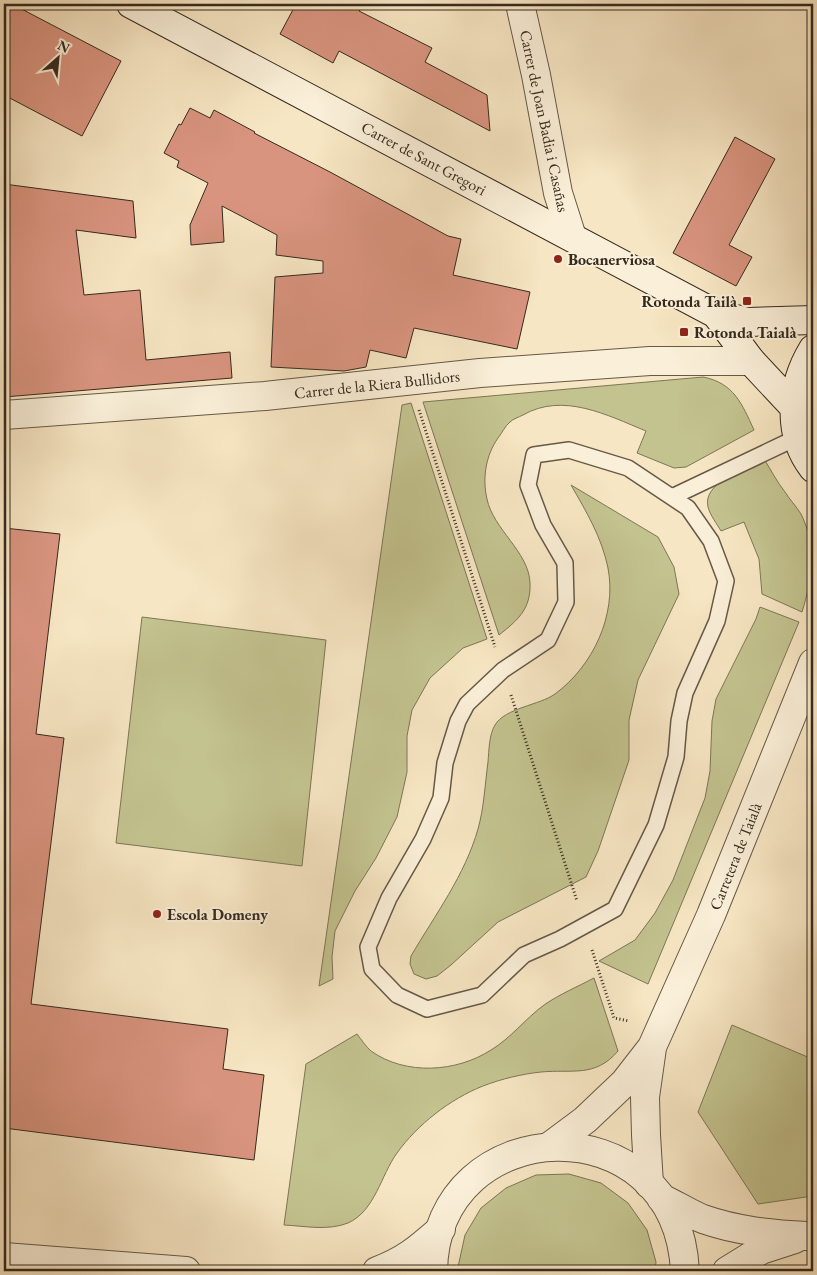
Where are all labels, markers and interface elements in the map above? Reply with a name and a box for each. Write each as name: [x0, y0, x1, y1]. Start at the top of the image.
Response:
street label: Carrer de Joan Badia i Casañas: [515, 28, 574, 214]
north arrow: [32, 32, 82, 82]
text: N: [55, 36, 74, 57]
street label: Carrer de Sant Gregori: [358, 117, 490, 200]
place label: Bocanerviosa: [568, 249, 656, 270]
marker: Bocanerviosa: [552, 253, 564, 265]
place label: Rotonda Tailà: [641, 291, 738, 312]
marker: Rotonda Tailà: [741, 295, 753, 307]
place label: Rotonda Taialà: [694, 322, 798, 343]
marker: Rotonda Taialà: [678, 326, 690, 338]
street label: Carrer de la Riera Bullidors: [293, 365, 461, 404]
street label: Carretera de Taialà: [704, 799, 767, 913]
place label: Escola Domeny: [167, 904, 268, 925]
marker: Escola Domeny: [151, 908, 163, 920]

